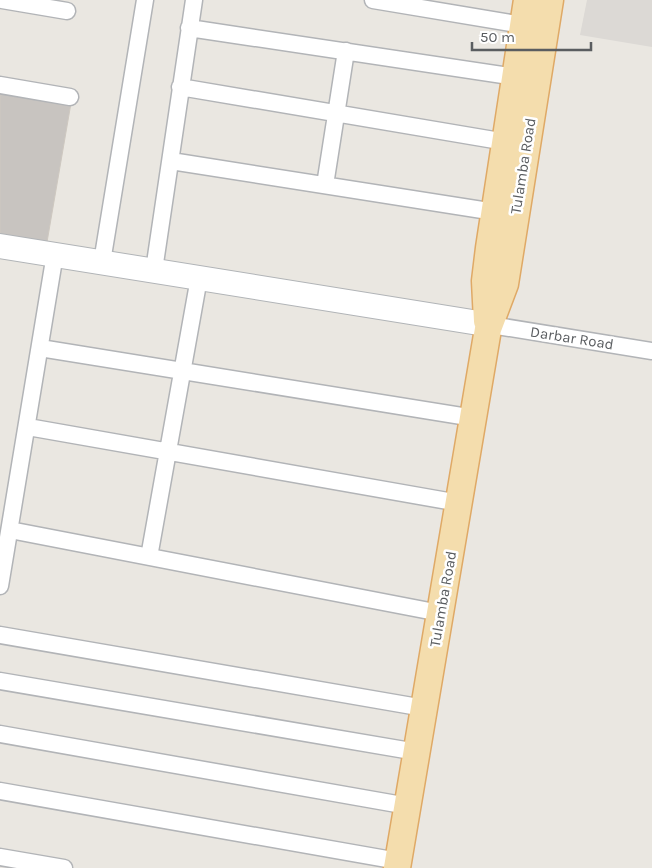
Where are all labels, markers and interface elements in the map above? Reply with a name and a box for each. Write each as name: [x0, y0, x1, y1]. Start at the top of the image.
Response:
scale bar: [472, 20, 591, 52]
text: 50 m: [480, 28, 515, 46]
street label: Tulamba Road: [507, 117, 539, 215]
street label: Darbar Road: [529, 323, 615, 353]
street label: Tulamba Road: [426, 550, 460, 648]

